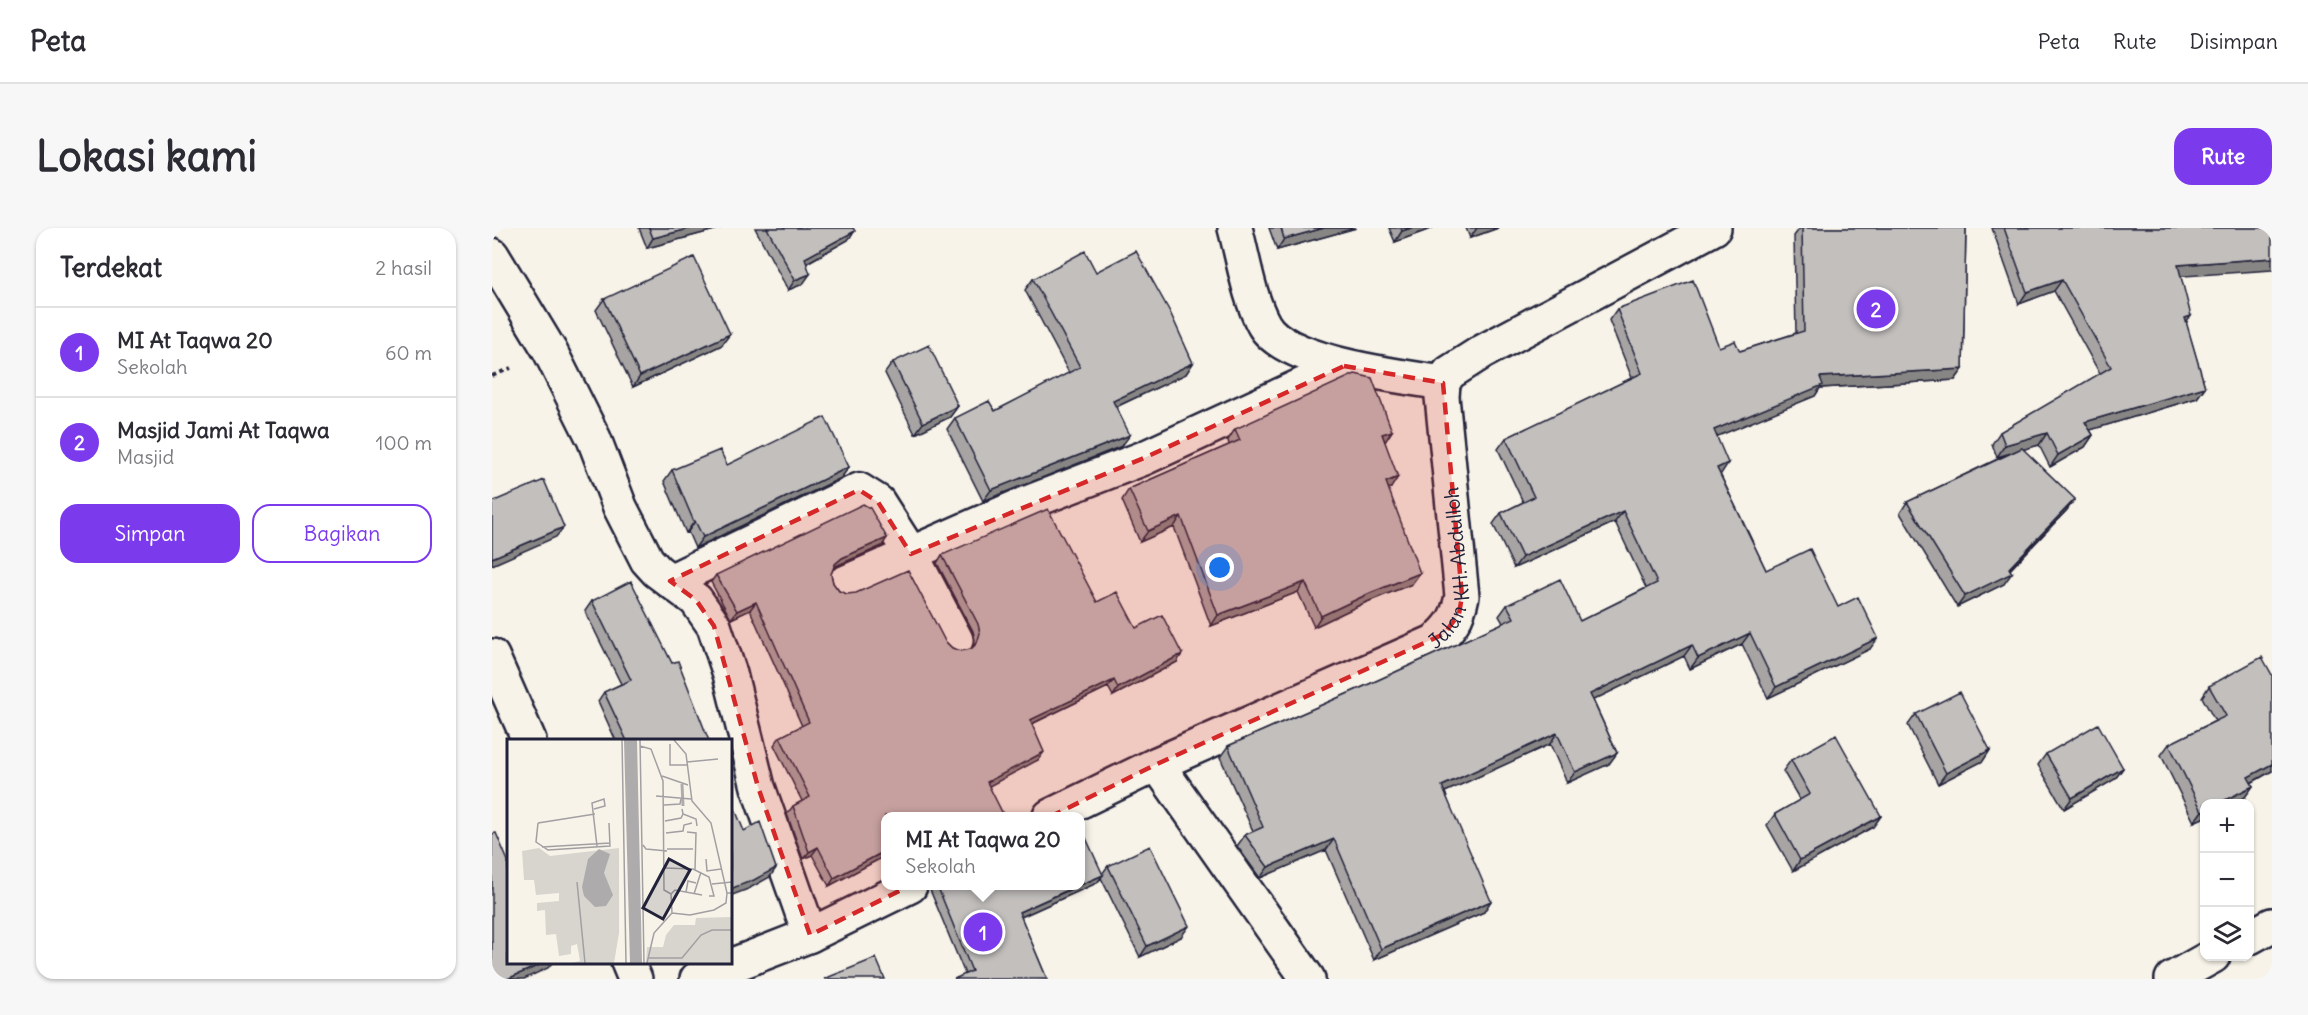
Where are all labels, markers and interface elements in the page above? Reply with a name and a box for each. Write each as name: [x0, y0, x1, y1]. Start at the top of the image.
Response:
text: Peta: [30, 23, 86, 59]
text: Peta: [2038, 28, 2080, 55]
text: Rute: [2113, 28, 2157, 55]
text: Disimpan: [2190, 28, 2278, 55]
button: Rute: [2174, 128, 2272, 185]
text: Lokasi kami: [36, 130, 257, 182]
text: Terdekat: [60, 251, 162, 284]
text: 2 hasil: [375, 255, 432, 280]
pin: 2: [1856, 286, 1896, 332]
text: MI At Taqwa 20: [117, 326, 273, 354]
text: 1: [76, 340, 83, 365]
text: 60 m: [385, 340, 432, 365]
text: Sekolah: [117, 354, 188, 379]
text: Masjid Jami At Taqwa: [117, 416, 330, 444]
text: 2: [74, 430, 85, 455]
text: 100 m: [375, 430, 432, 455]
text: Masjid: [117, 444, 174, 469]
street label: Jalan KH. Abdulloh: [1423, 486, 1474, 654]
button: Simpan: [60, 504, 240, 563]
button: Bagikan: [252, 504, 432, 563]
your location: [1205, 553, 1234, 582]
inset map: [507, 739, 732, 964]
map controls: [2200, 799, 2254, 961]
button: +: [2200, 799, 2254, 853]
popup: [881, 812, 1085, 890]
text: MI At Taqwa 20: [905, 825, 1061, 853]
text: Sekolah: [905, 853, 976, 878]
button: −: [2200, 853, 2254, 907]
button: layers: [2200, 907, 2254, 961]
pin: 1: [964, 910, 1002, 954]

